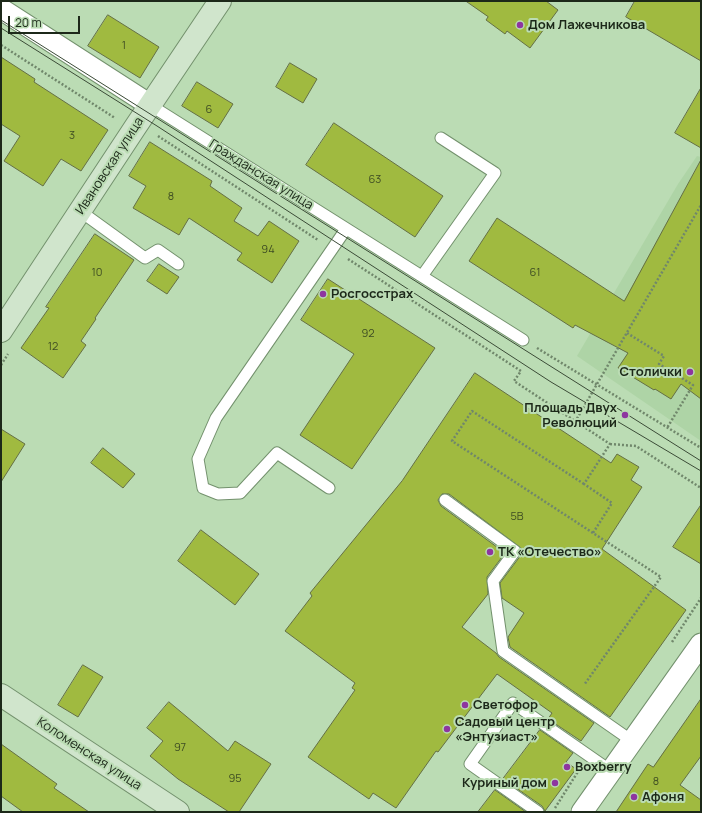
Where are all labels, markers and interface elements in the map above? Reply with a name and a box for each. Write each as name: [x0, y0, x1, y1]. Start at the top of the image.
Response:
scale bar: [10, 8, 82, 34]
text: 20 m: [15, 14, 42, 31]
place label: Дом Лажечникова: [528, 17, 645, 33]
marker: Дом Лажечникова: [515, 20, 525, 30]
house number: 1: [122, 39, 126, 53]
house number: 6: [206, 103, 212, 117]
street label: Ивановская улица: [73, 114, 147, 218]
house number: 3: [69, 129, 75, 143]
street label: Гражданская улица: [206, 137, 316, 213]
house number: 63: [369, 173, 381, 187]
house number: 8: [168, 190, 174, 204]
house number: 94: [261, 243, 275, 257]
house number: 10: [92, 266, 102, 280]
house number: 61: [530, 266, 540, 280]
place label: Росгосстрах: [331, 286, 413, 302]
marker: Росгосстрах: [318, 289, 328, 299]
house number: 92: [361, 327, 375, 341]
house number: 12: [48, 340, 58, 354]
place label: Столички: [619, 364, 682, 380]
marker: Столички: [685, 367, 695, 377]
place label: Площадь Двух Революций: [524, 400, 617, 431]
marker: Площадь Двух Революций: [620, 410, 630, 420]
house number: 5В: [510, 510, 524, 524]
place label: ТК «Отечество»: [498, 544, 602, 560]
marker: ТК «Отечество»: [485, 547, 495, 557]
place label: Светофор: [473, 697, 538, 713]
marker: Светофор: [460, 700, 470, 710]
street label: Коломенская улица: [34, 714, 144, 794]
place label: Садовый центр «Энтузиаст»: [455, 714, 555, 745]
marker: Садовый центр «Энтузиаст»: [442, 724, 452, 734]
house number: 97: [174, 741, 186, 755]
place label: Boxberry: [575, 759, 631, 775]
marker: Boxberry: [562, 762, 572, 772]
house number: 95: [228, 772, 242, 786]
place label: Куриный дом: [462, 775, 547, 791]
house number: 8: [653, 775, 659, 789]
marker: Куриный дом: [550, 778, 560, 788]
place label: Афоня: [642, 789, 684, 805]
marker: Афоня: [629, 792, 639, 802]

